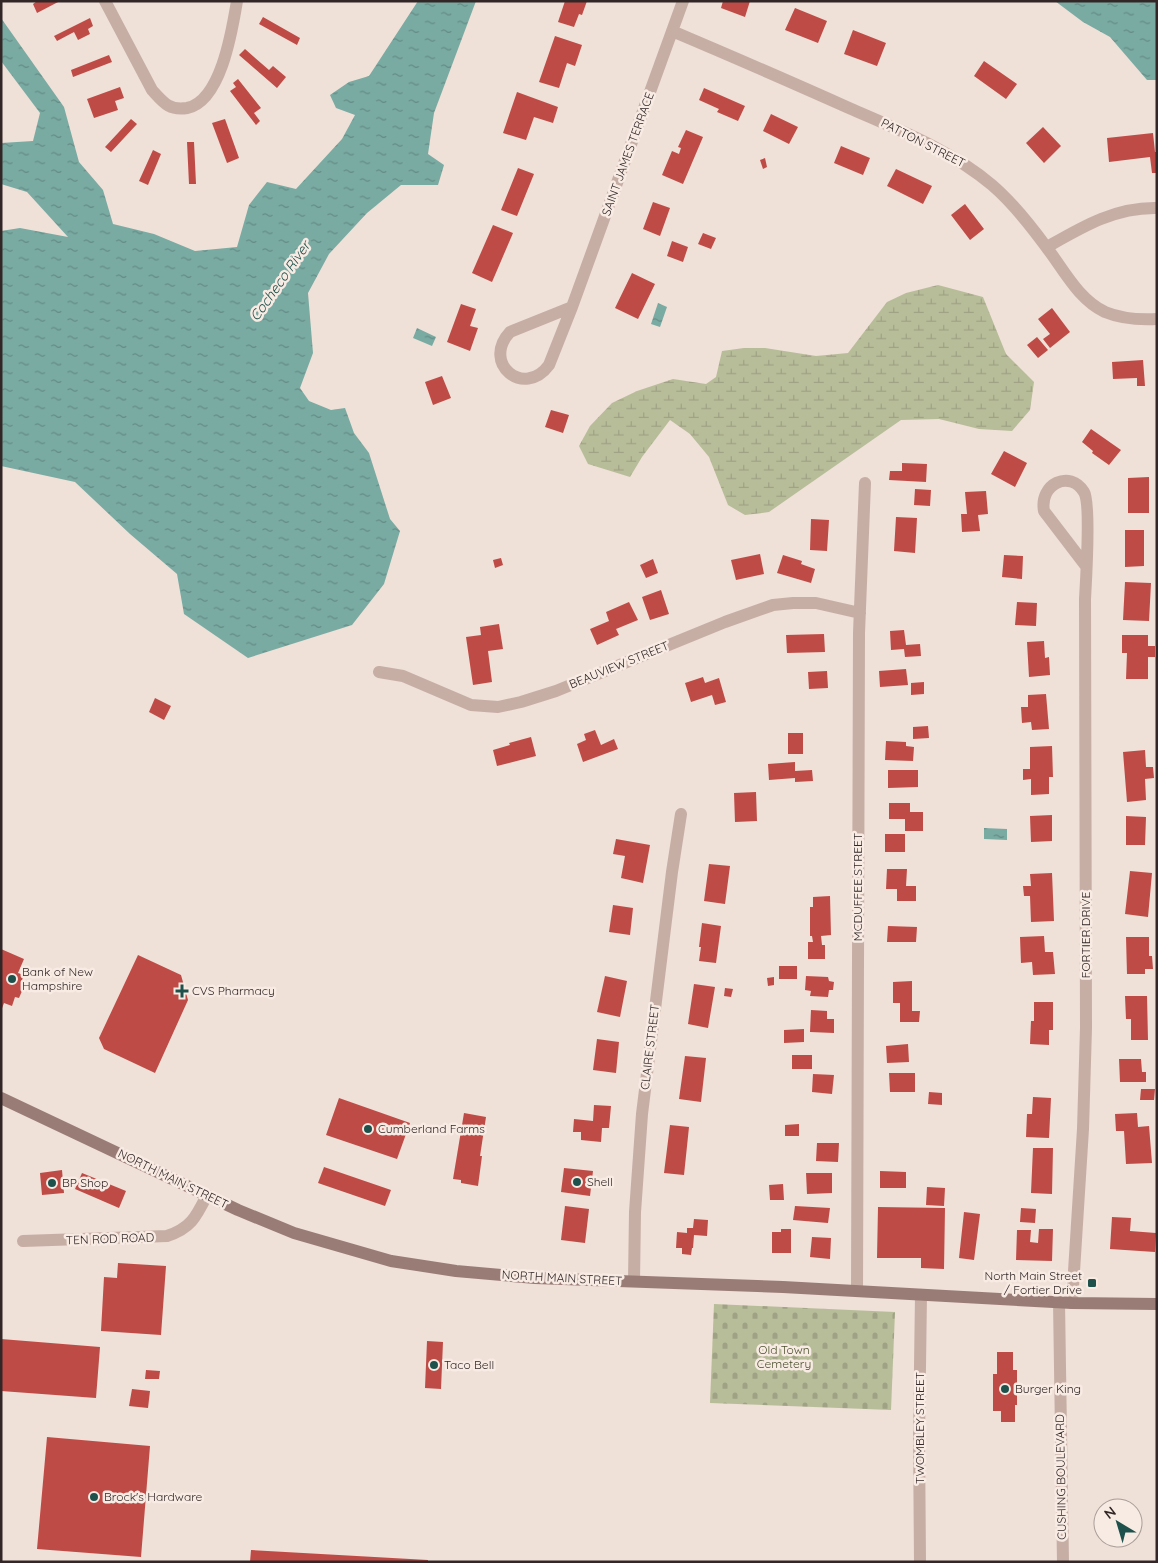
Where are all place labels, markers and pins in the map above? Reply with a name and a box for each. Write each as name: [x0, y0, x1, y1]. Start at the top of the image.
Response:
place label: Bank of New Hampshire: [22, 964, 93, 993]
marker: Bank of New Hampshire: [6, 973, 18, 985]
place label: CVS Pharmacy: [192, 983, 275, 998]
marker: CVS Pharmacy: [176, 985, 188, 997]
place label: Cumberland Farms: [378, 1121, 485, 1136]
marker: Cumberland Farms: [362, 1123, 374, 1135]
place label: Shell: [587, 1174, 613, 1189]
place label: BP Shop: [62, 1175, 108, 1190]
marker: Shell: [571, 1176, 583, 1188]
marker: BP Shop: [46, 1177, 58, 1189]
place label: North Main Street / Fortier Drive: [984, 1268, 1082, 1297]
marker: North Main Street / Fortier Drive: [1086, 1277, 1098, 1289]
place label: Taco Bell: [444, 1357, 494, 1372]
marker: Taco Bell: [428, 1359, 440, 1371]
place label: Burger King: [1015, 1381, 1081, 1396]
marker: Burger King: [999, 1383, 1011, 1395]
place label: Brock's Hardware: [104, 1489, 203, 1504]
marker: Brock's Hardware: [88, 1491, 100, 1503]

